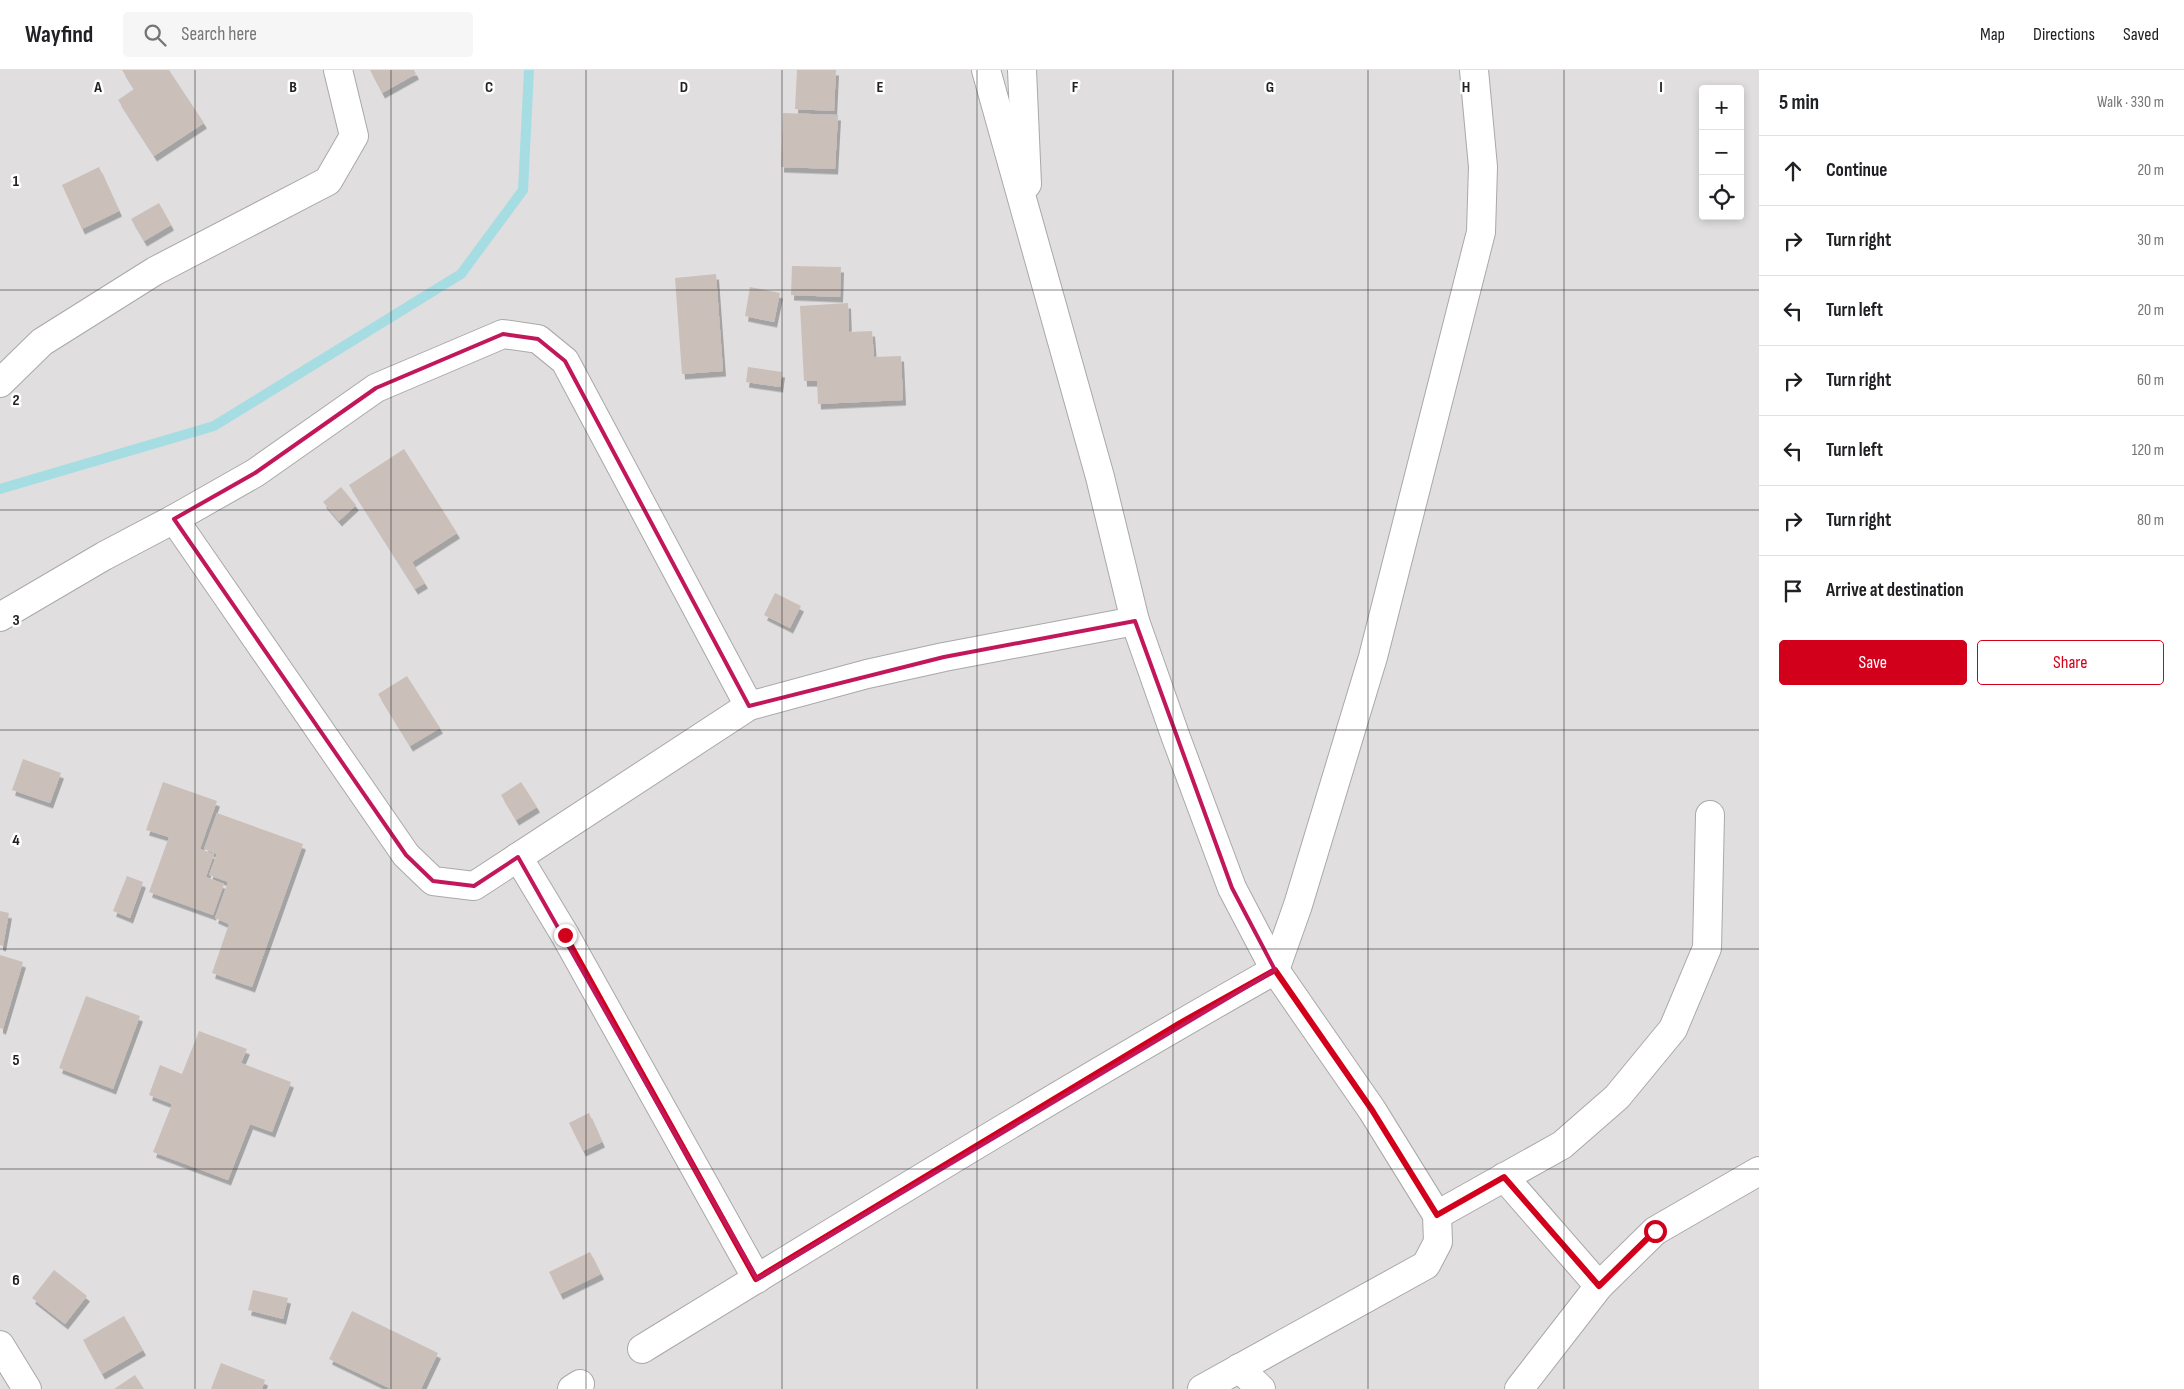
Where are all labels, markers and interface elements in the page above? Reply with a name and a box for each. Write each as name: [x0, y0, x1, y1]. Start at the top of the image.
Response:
search box: [123, 12, 473, 57]
text: Wayfind: [25, 20, 93, 49]
icon: search: [141, 21, 169, 49]
text: Search here: [181, 23, 257, 46]
text: Map: [1980, 24, 2005, 45]
text: Directions: [2033, 24, 2095, 45]
text: Saved: [2123, 24, 2159, 45]
text: A: [93, 78, 102, 97]
text: B: [289, 78, 297, 97]
text: C: [485, 78, 493, 97]
text: D: [680, 78, 688, 97]
text: E: [877, 78, 884, 97]
text: F: [1072, 78, 1079, 97]
text: G: [1266, 78, 1274, 97]
text: H: [1462, 78, 1470, 97]
text: I: [1659, 78, 1663, 97]
map controls: [1699, 85, 1744, 220]
button: +: [1699, 85, 1744, 130]
text: 5 min: [1779, 90, 1819, 115]
text: Walk · 330 m: [2097, 93, 2164, 112]
button: −: [1699, 130, 1744, 175]
icon: ahead: [1779, 157, 1807, 185]
text: Continue: [1826, 159, 1887, 182]
text: 20 m: [2137, 161, 2164, 180]
text: 1: [13, 172, 20, 191]
button: locate: [1699, 175, 1744, 220]
icon: right: [1779, 227, 1807, 255]
text: Turn right: [1826, 229, 1891, 252]
text: 30 m: [2137, 231, 2164, 250]
icon: left: [1779, 297, 1807, 325]
text: Turn left: [1826, 299, 1883, 322]
text: 20 m: [2137, 301, 2164, 320]
icon: right: [1779, 367, 1807, 395]
text: Turn right: [1826, 369, 1891, 392]
text: 60 m: [2137, 371, 2164, 390]
text: 2: [12, 391, 20, 410]
icon: left: [1779, 437, 1807, 465]
text: Turn left: [1826, 439, 1883, 462]
text: 120 m: [2132, 441, 2164, 460]
icon: right: [1779, 507, 1807, 535]
text: Turn right: [1826, 509, 1891, 532]
text: 80 m: [2137, 511, 2164, 530]
icon: arrive: [1779, 577, 1807, 605]
text: Arrive at destination: [1826, 579, 1964, 602]
text: 3: [12, 611, 20, 630]
button: Save: [1779, 640, 1967, 685]
button: Share: [1977, 640, 2164, 685]
text: 4: [12, 831, 20, 850]
route end: [554, 924, 577, 947]
text: 5: [12, 1051, 20, 1070]
route start: [1644, 1220, 1667, 1243]
text: 6: [12, 1271, 20, 1290]

